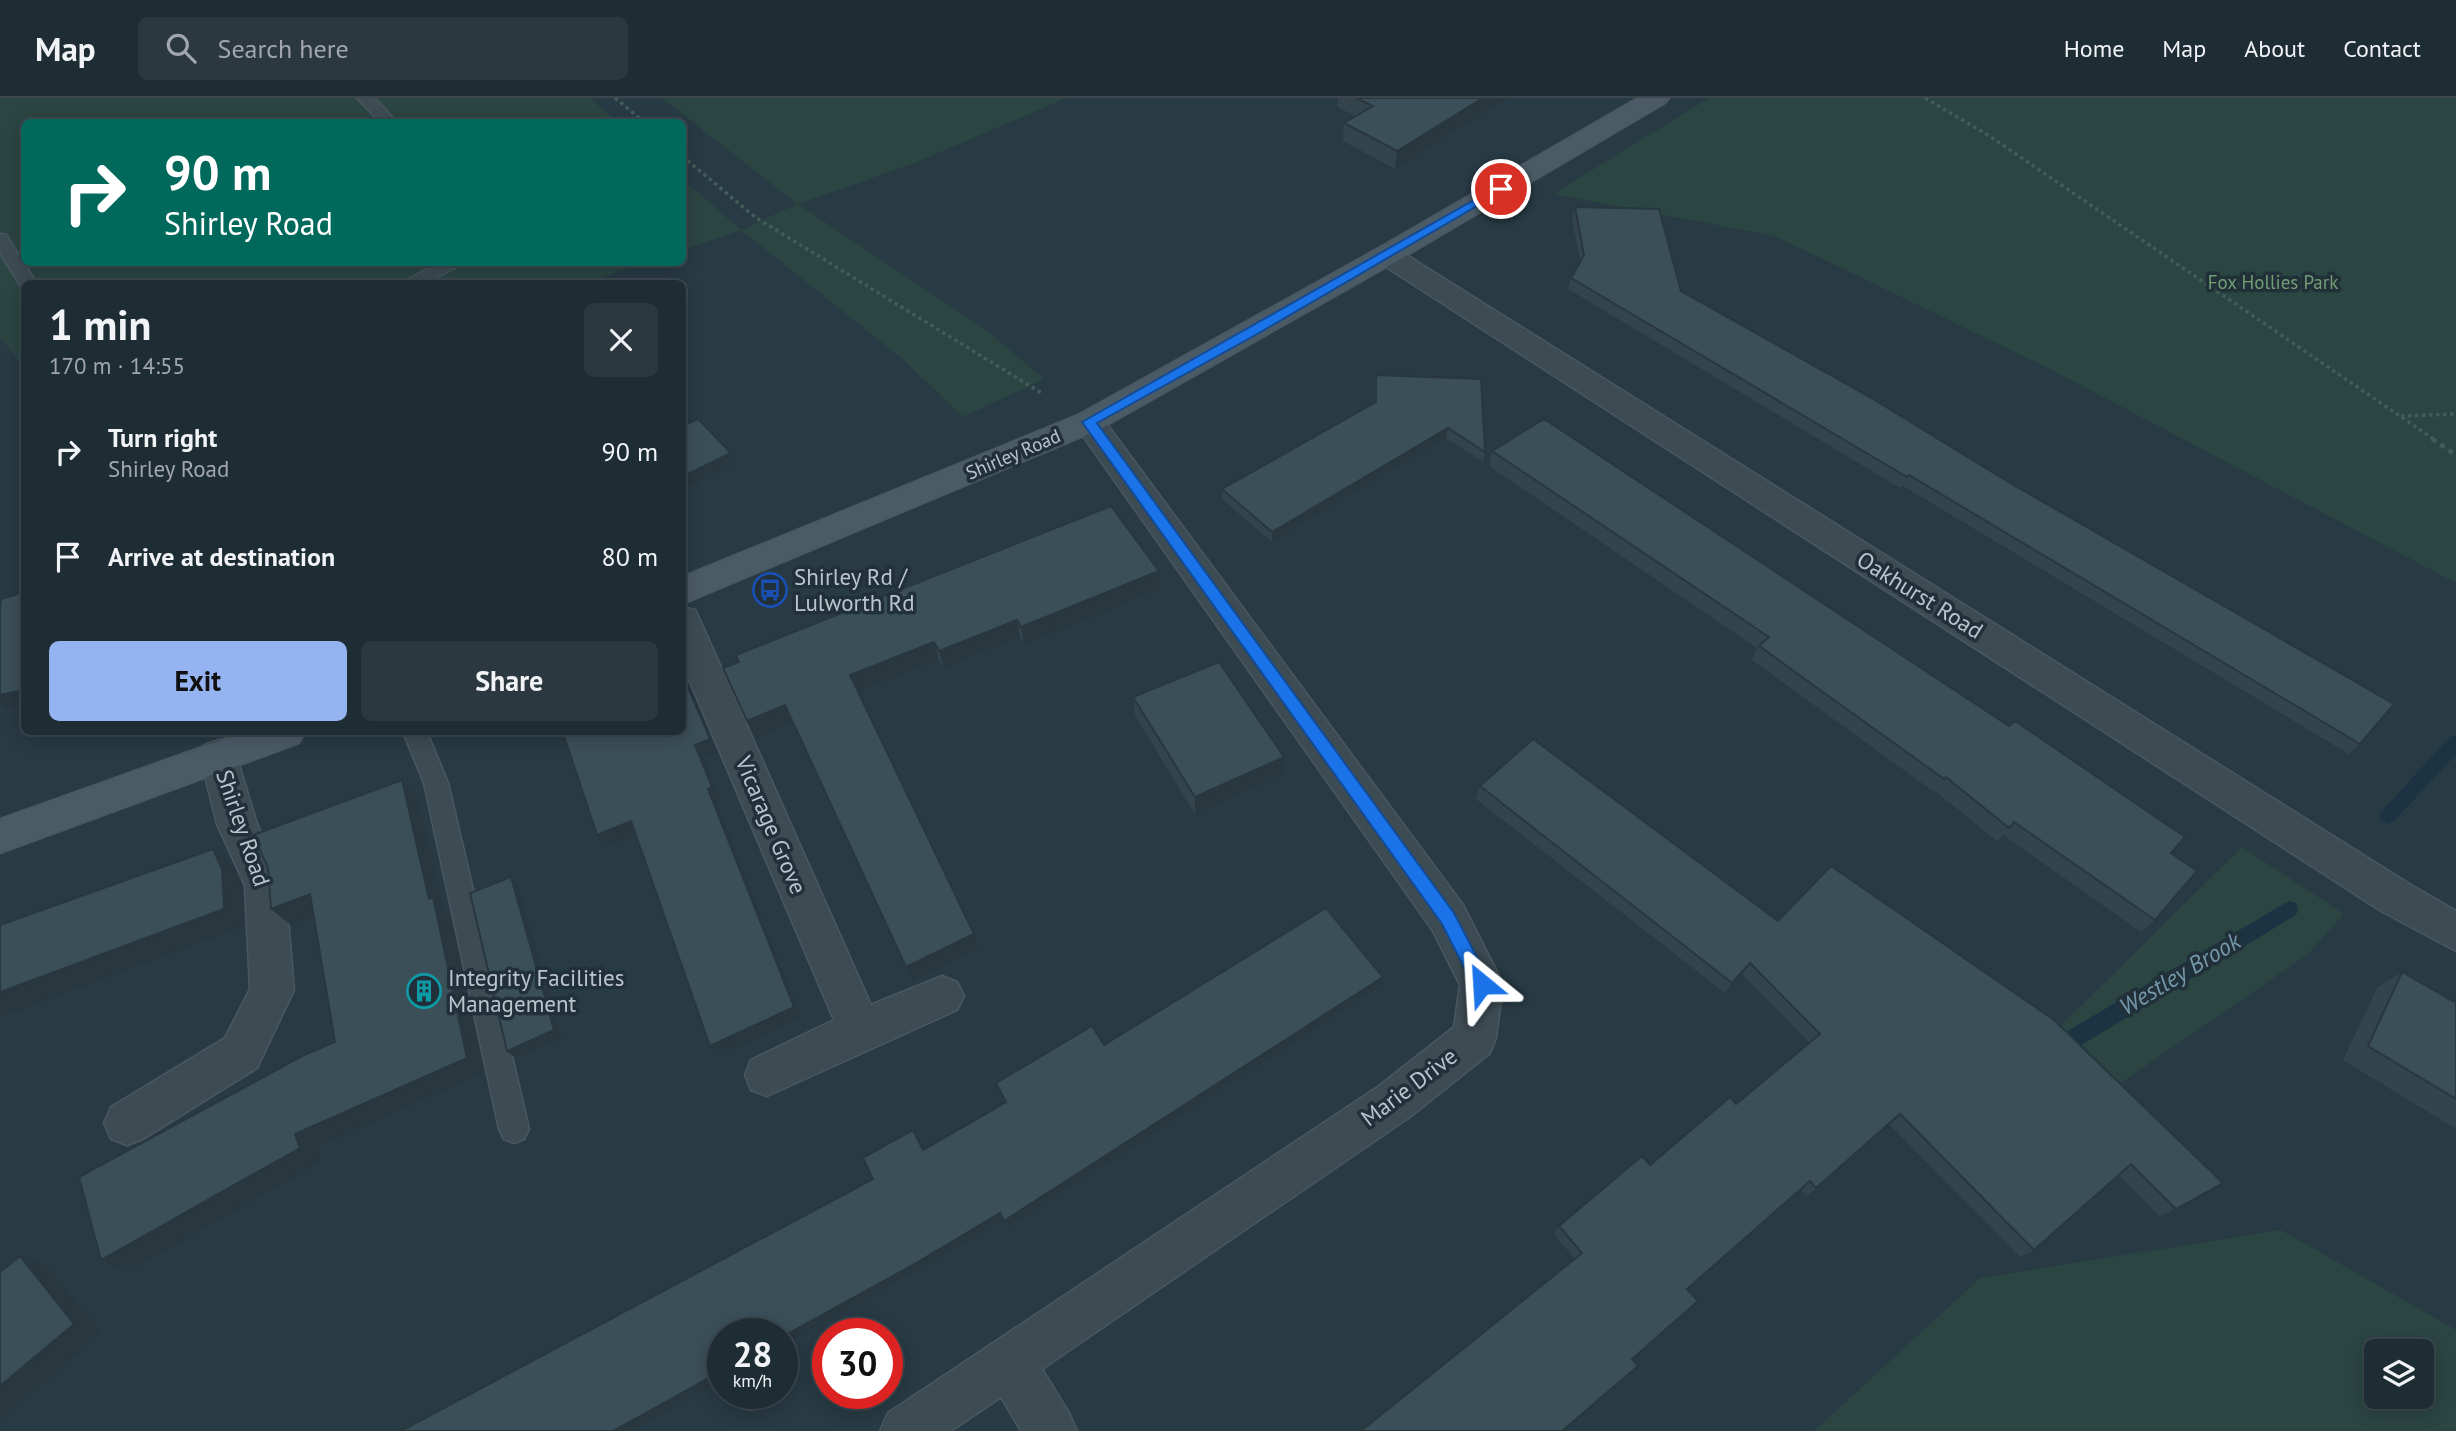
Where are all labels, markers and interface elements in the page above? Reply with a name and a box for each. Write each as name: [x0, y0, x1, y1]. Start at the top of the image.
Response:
search box: [138, 17, 628, 80]
text: Map: [35, 27, 96, 70]
icon: search: [162, 29, 200, 67]
text: Search here: [218, 32, 349, 65]
text: Home: [2064, 33, 2124, 64]
text: Map: [2162, 33, 2206, 64]
text: About: [2244, 33, 2305, 64]
text: Contact: [2343, 33, 2421, 64]
text: 90 m: [164, 140, 271, 204]
icon: right: [49, 147, 140, 238]
pin: [1471, 159, 1531, 219]
icon: arrive: [1482, 170, 1520, 208]
text: Shirley Road: [164, 202, 333, 244]
park label: Fox Hollies Park: [2208, 270, 2338, 294]
text: 1 min: [49, 297, 151, 352]
button: close: [584, 303, 658, 377]
text: 170 m · 14:55: [49, 351, 185, 380]
text: Turn right: [108, 421, 217, 454]
street label: Shirley Road: [962, 423, 1064, 485]
icon: right: [49, 433, 87, 471]
text: 90 m: [602, 435, 658, 468]
text: Shirley Road: [108, 454, 229, 483]
icon: arrive: [49, 538, 87, 576]
text: Arrive at destination: [108, 540, 335, 573]
text: 80 m: [602, 540, 658, 573]
street label: Oakhurst Road: [1852, 544, 1989, 645]
place label: Shirley Rd / Lulworth Rd: [794, 562, 915, 617]
bus stop icon: Shirley Rd / Lulworth Rd: [751, 571, 789, 609]
button: Exit: [49, 641, 347, 721]
button: Share: [361, 641, 658, 721]
street label: Vicarage Grove: [729, 751, 814, 898]
street label: Shirley Road: [210, 766, 277, 890]
water label: Westley Brook: [2113, 925, 2247, 1022]
position arrow: [1445, 947, 1519, 1021]
place label: Integrity Facilities Management: [448, 963, 624, 1018]
building icon: Integrity Facilities Management: [405, 972, 443, 1010]
street label: Marie Drive: [1355, 1041, 1463, 1132]
speed limit sign: 30: [812, 1318, 903, 1409]
text: 28: [733, 1331, 772, 1377]
map controls: [2364, 1339, 2434, 1409]
button: layers: [2364, 1339, 2434, 1409]
text: km/h: [733, 1369, 772, 1392]

